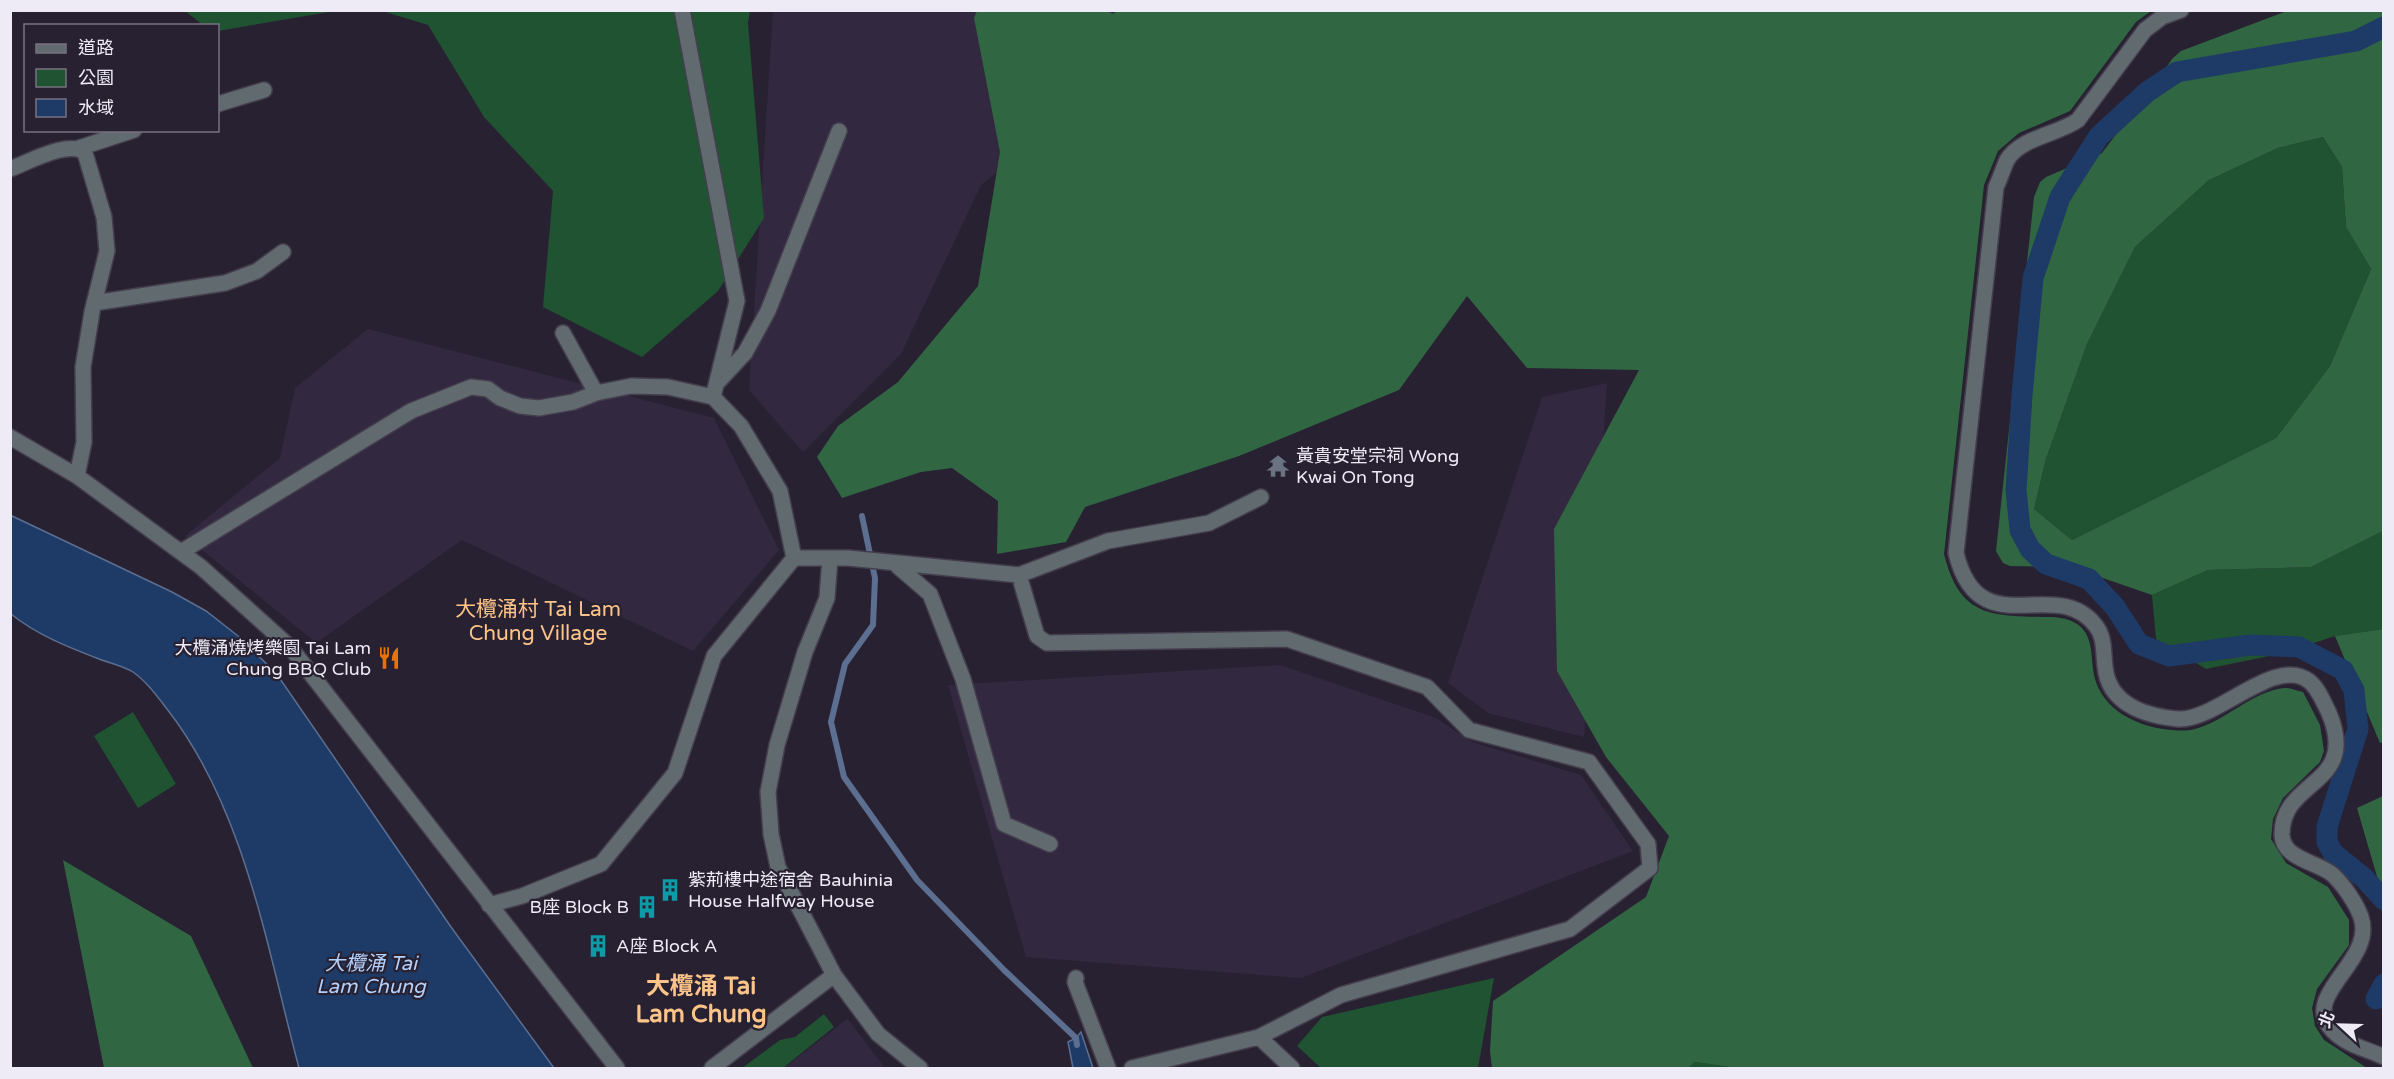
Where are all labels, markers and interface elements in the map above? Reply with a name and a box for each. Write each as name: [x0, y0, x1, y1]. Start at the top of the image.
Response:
legend: [24, 24, 219, 132]
text: 道路: [78, 37, 114, 59]
text: 公園: [78, 67, 114, 89]
text: 水域: [78, 97, 114, 119]
place label: 黃貴安堂宗祠 Wong Kwai On Tong: [1296, 445, 1459, 488]
temple icon: 黃貴安堂宗祠 Wong Kwai On Tong: [1265, 453, 1291, 479]
district label: 大欖涌村 Tai Lam Chung Village: [455, 597, 621, 646]
place label: 大欖涌燒烤樂園 Tai Lam Chung BBQ Club: [175, 637, 371, 680]
restaurant icon: 大欖涌燒烤樂園 Tai Lam Chung BBQ Club: [376, 645, 402, 671]
place label: 紫荊樓中途宿舍 Bauhinia House Halfway House: [688, 869, 893, 912]
building icon: 紫荊樓中途宿舍 Bauhinia House Halfway House: [657, 877, 683, 903]
building icon: B座 Block B: [634, 894, 660, 920]
place label: B座 Block B: [530, 896, 629, 918]
building icon: A座 Block A: [585, 933, 611, 959]
place label: A座 Block A: [616, 935, 717, 957]
water label: 大欖涌 Tai Lam Chung: [316, 952, 427, 999]
district label: 大欖涌 Tai Lam Chung: [635, 972, 767, 1029]
north arrow: [2310, 995, 2370, 1055]
text: 北: [2315, 1009, 2339, 1031]

